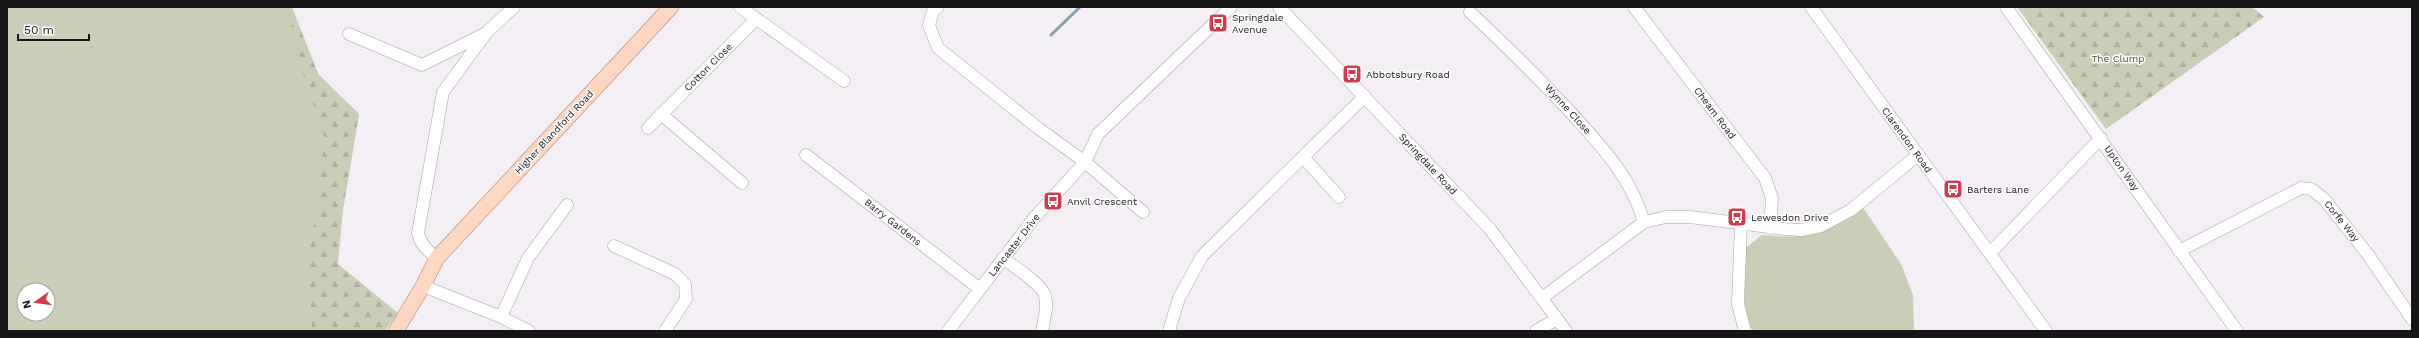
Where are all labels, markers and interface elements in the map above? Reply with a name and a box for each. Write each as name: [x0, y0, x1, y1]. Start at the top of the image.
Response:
bus stop icon: Springdale Avenue: [1207, 12, 1229, 34]
place label: Springdale Avenue: [1232, 12, 1284, 35]
scale bar: [18, 16, 89, 42]
text: 50 m: [24, 23, 54, 37]
street label: Cotton Close: [682, 41, 734, 93]
park label: The Clump: [2091, 53, 2145, 64]
bus stop icon: Abbotsbury Road: [1341, 63, 1363, 85]
place label: Abbotsbury Road: [1366, 69, 1450, 80]
street label: Wynne Close: [1543, 82, 1593, 136]
street label: Cheam Road: [1692, 85, 1738, 141]
street label: Higher Blandford Road: [512, 88, 596, 176]
street label: Clarendon Road: [1880, 105, 1934, 175]
street label: Springdale Road: [1397, 131, 1459, 197]
street label: Upton Way: [2102, 143, 2142, 193]
bus stop icon: Barters Lane: [1942, 178, 1964, 200]
place label: Barters Lane: [1967, 184, 2029, 195]
bus stop icon: Anvil Crescent: [1042, 190, 1064, 212]
street label: Barry Gardens: [862, 196, 924, 248]
place label: Anvil Crescent: [1067, 196, 1138, 207]
street label: Corfe Way: [2322, 198, 2362, 244]
bus stop icon: Lewesdon Drive: [1726, 206, 1748, 228]
street label: Lancaster Drive: [986, 211, 1042, 279]
place label: Lewesdon Drive: [1751, 212, 1829, 223]
north arrow: [16, 282, 56, 322]
text: N: [19, 299, 34, 310]

